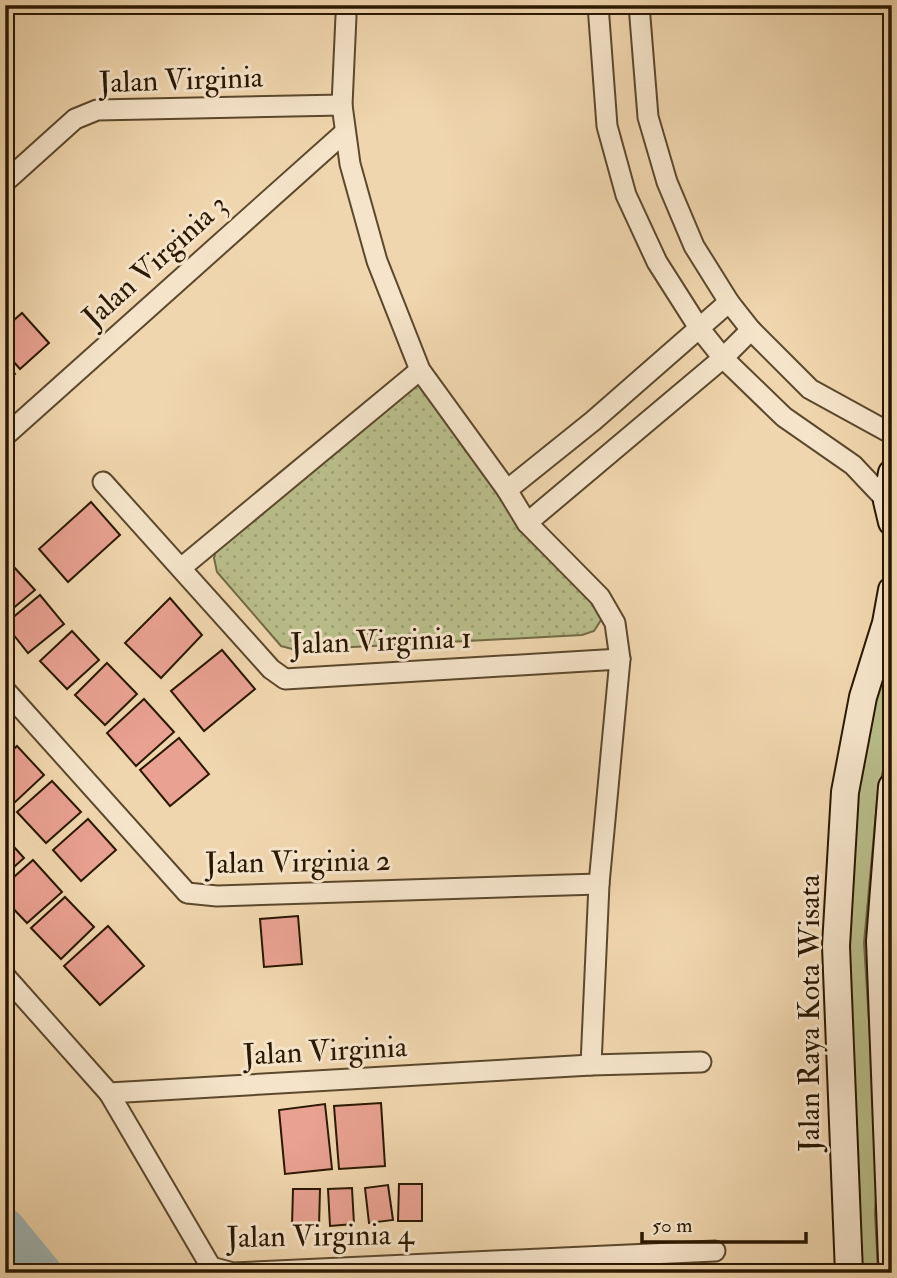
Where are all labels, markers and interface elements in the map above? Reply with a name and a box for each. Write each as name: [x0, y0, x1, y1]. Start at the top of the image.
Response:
street label: Jalan Virginia: [97, 59, 264, 101]
street label: Jalan Virginia 3: [74, 186, 235, 336]
street label: Jalan Virginia 1: [289, 619, 472, 663]
street label: Jalan Virginia 2: [204, 842, 391, 882]
street label: Jalan Raya Kota Wisata: [791, 874, 828, 1153]
street label: Jalan Virginia: [241, 1028, 409, 1074]
scale bar: [642, 1201, 806, 1245]
text: 50 m: [652, 1212, 693, 1239]
street label: Jalan Virginia 4: [225, 1216, 416, 1256]

